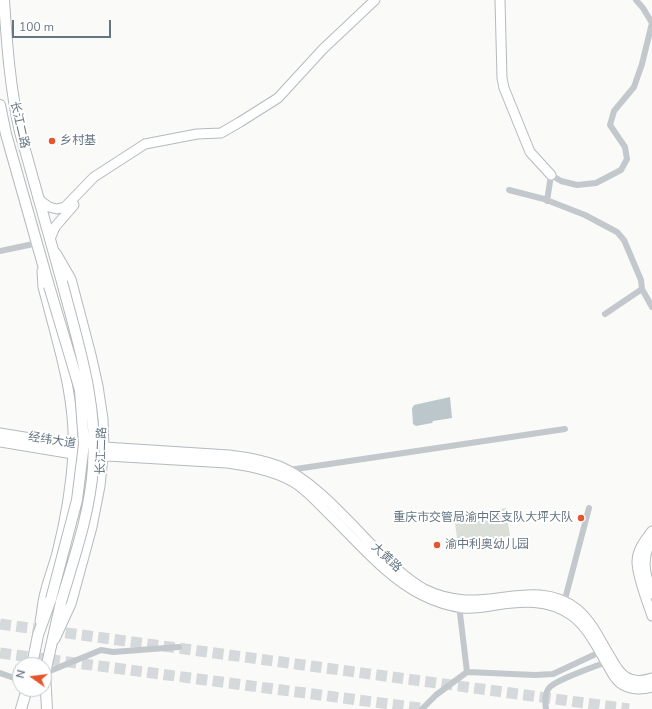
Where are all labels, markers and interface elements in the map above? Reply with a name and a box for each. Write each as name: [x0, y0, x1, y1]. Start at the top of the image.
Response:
scale bar: [14, 12, 113, 38]
text: 100 m: [19, 19, 54, 35]
street label: 长江二路: [7, 100, 31, 150]
place label: 乡村基: [60, 134, 96, 148]
marker: 乡村基: [47, 136, 57, 146]
street label: 长江二路: [94, 427, 110, 475]
street label: 经纬大道: [27, 430, 77, 452]
place label: 重庆市交管局渝中区支队大坪大队: [393, 511, 573, 525]
marker: 重庆市交管局渝中区支队大坪大队: [576, 513, 586, 523]
place label: 渝中利奥幼儿园: [445, 538, 529, 552]
street label: 大黄路: [368, 540, 404, 576]
marker: 渝中利奥幼儿园: [432, 540, 442, 550]
north arrow: [12, 657, 52, 697]
text: N: [13, 668, 29, 680]

